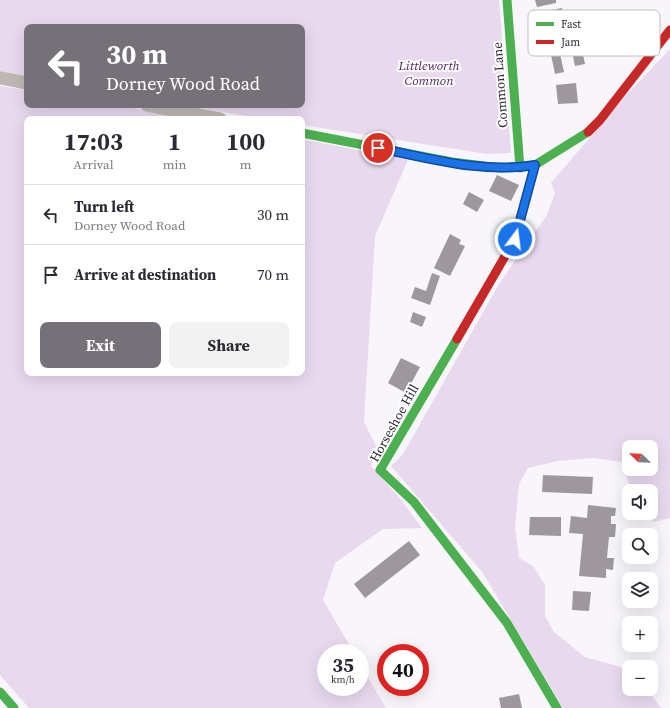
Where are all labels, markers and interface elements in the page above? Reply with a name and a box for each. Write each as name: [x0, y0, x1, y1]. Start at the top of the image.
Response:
legend: [528, 10, 660, 56]
text: Fast: [561, 17, 581, 32]
text: 30 m: [106, 35, 168, 73]
text: Jam: [560, 35, 580, 50]
icon: left: [40, 40, 92, 92]
street label: Common Lane: [489, 41, 511, 128]
park label: Littleworth Common: [397, 57, 460, 89]
text: Dorney Wood Road: [106, 71, 260, 96]
text: 17:03: [64, 125, 123, 158]
text: 1: [168, 125, 181, 158]
text: 100: [226, 125, 265, 158]
pin: [361, 131, 395, 165]
icon: arrive: [367, 137, 389, 159]
text: Arrival: [73, 156, 114, 173]
text: min: [163, 156, 186, 173]
text: m: [240, 156, 252, 173]
text: Turn left: [74, 196, 134, 217]
icon: left: [40, 204, 62, 226]
text: 30 m: [257, 204, 289, 225]
text: Dorney Wood Road: [74, 217, 185, 234]
position arrow: [494, 218, 536, 260]
icon: arrive: [40, 264, 62, 286]
text: Arrive at destination: [74, 264, 216, 285]
text: 70 m: [257, 264, 289, 285]
button: Exit: [40, 322, 161, 368]
button: Share: [169, 322, 289, 368]
street label: Horseshoe Hill: [366, 381, 423, 465]
north arrow: [622, 440, 658, 476]
map controls: [622, 440, 658, 696]
button: sound: [622, 484, 658, 520]
button: search: [622, 528, 658, 564]
button: layers: [622, 572, 658, 608]
button: +: [622, 616, 658, 652]
speed limit sign: 40: [377, 644, 429, 696]
text: 35: [332, 651, 354, 679]
button: −: [622, 660, 658, 696]
text: km/h: [331, 673, 355, 686]

